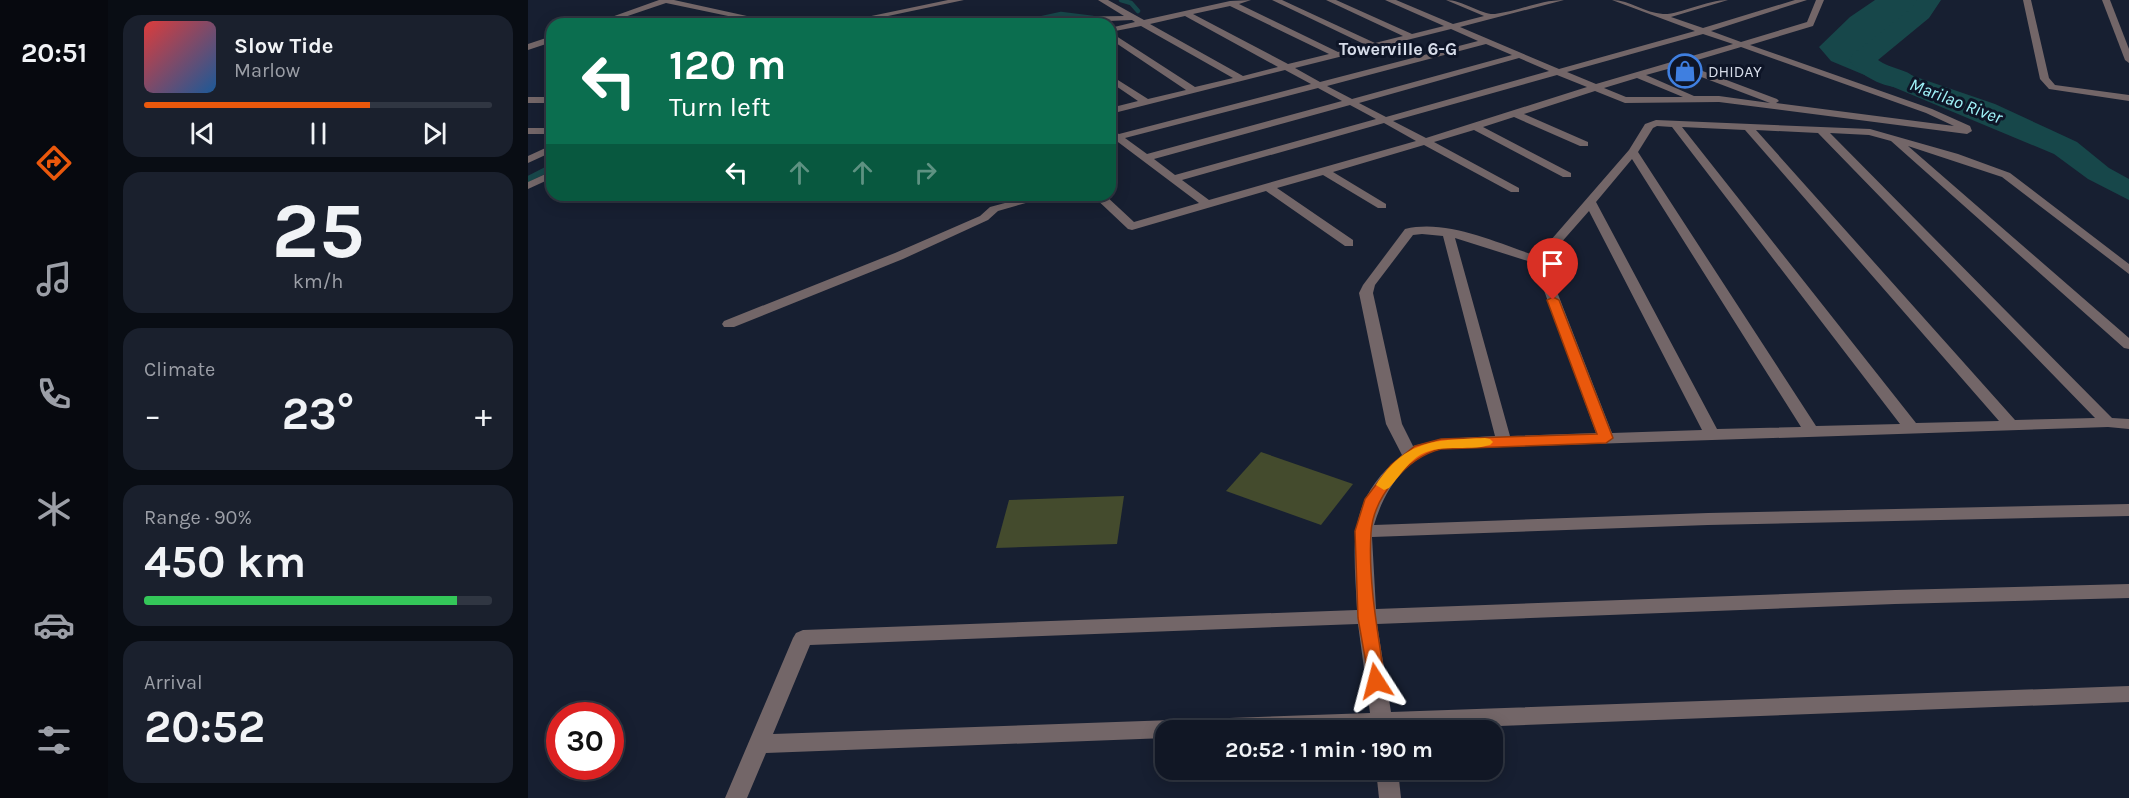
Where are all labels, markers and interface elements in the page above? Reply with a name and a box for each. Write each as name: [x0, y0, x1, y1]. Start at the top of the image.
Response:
text: Slow Tide: [234, 33, 334, 59]
text: 20:51: [21, 37, 87, 69]
district label: Towerville 6-G: [1339, 38, 1457, 60]
text: 120 m: [669, 40, 786, 90]
icon: left: [570, 42, 648, 120]
shop icon: DHIDAY: [1667, 53, 1703, 89]
text: Marlow: [234, 59, 300, 82]
place label: DHIDAY: [1708, 62, 1762, 81]
water label: Marilao River: [1907, 73, 2006, 129]
text: Turn left: [669, 91, 770, 123]
icon: previous: [186, 117, 219, 150]
icon: pause: [302, 117, 335, 150]
icon: next: [418, 117, 451, 150]
icon: directions: [33, 142, 75, 184]
icon: left: [720, 156, 753, 189]
icon: ahead: [783, 156, 816, 189]
icon: ahead: [846, 156, 879, 189]
icon: right: [909, 156, 942, 189]
text: 25: [272, 185, 364, 277]
pin: [1527, 238, 1578, 300]
icon: arrive: [1536, 247, 1569, 280]
icon: music: [33, 258, 75, 300]
text: km/h: [293, 270, 343, 293]
text: Climate: [144, 358, 215, 381]
icon: phone: [33, 373, 75, 415]
text: 23°: [282, 388, 354, 440]
text: −: [144, 396, 161, 434]
text: +: [475, 396, 492, 434]
icon: climate: [33, 488, 75, 530]
text: Range · 90%: [144, 506, 252, 529]
text: 450 km: [144, 536, 306, 588]
icon: car: [33, 604, 75, 646]
position arrow: [1344, 649, 1408, 713]
text: Arrival: [144, 671, 203, 694]
text: 20:52: [144, 701, 265, 753]
speed limit sign: 30: [546, 702, 624, 780]
icon: filters: [33, 719, 75, 761]
text: 20:52 · 1 min · 190 m: [1225, 737, 1433, 763]

